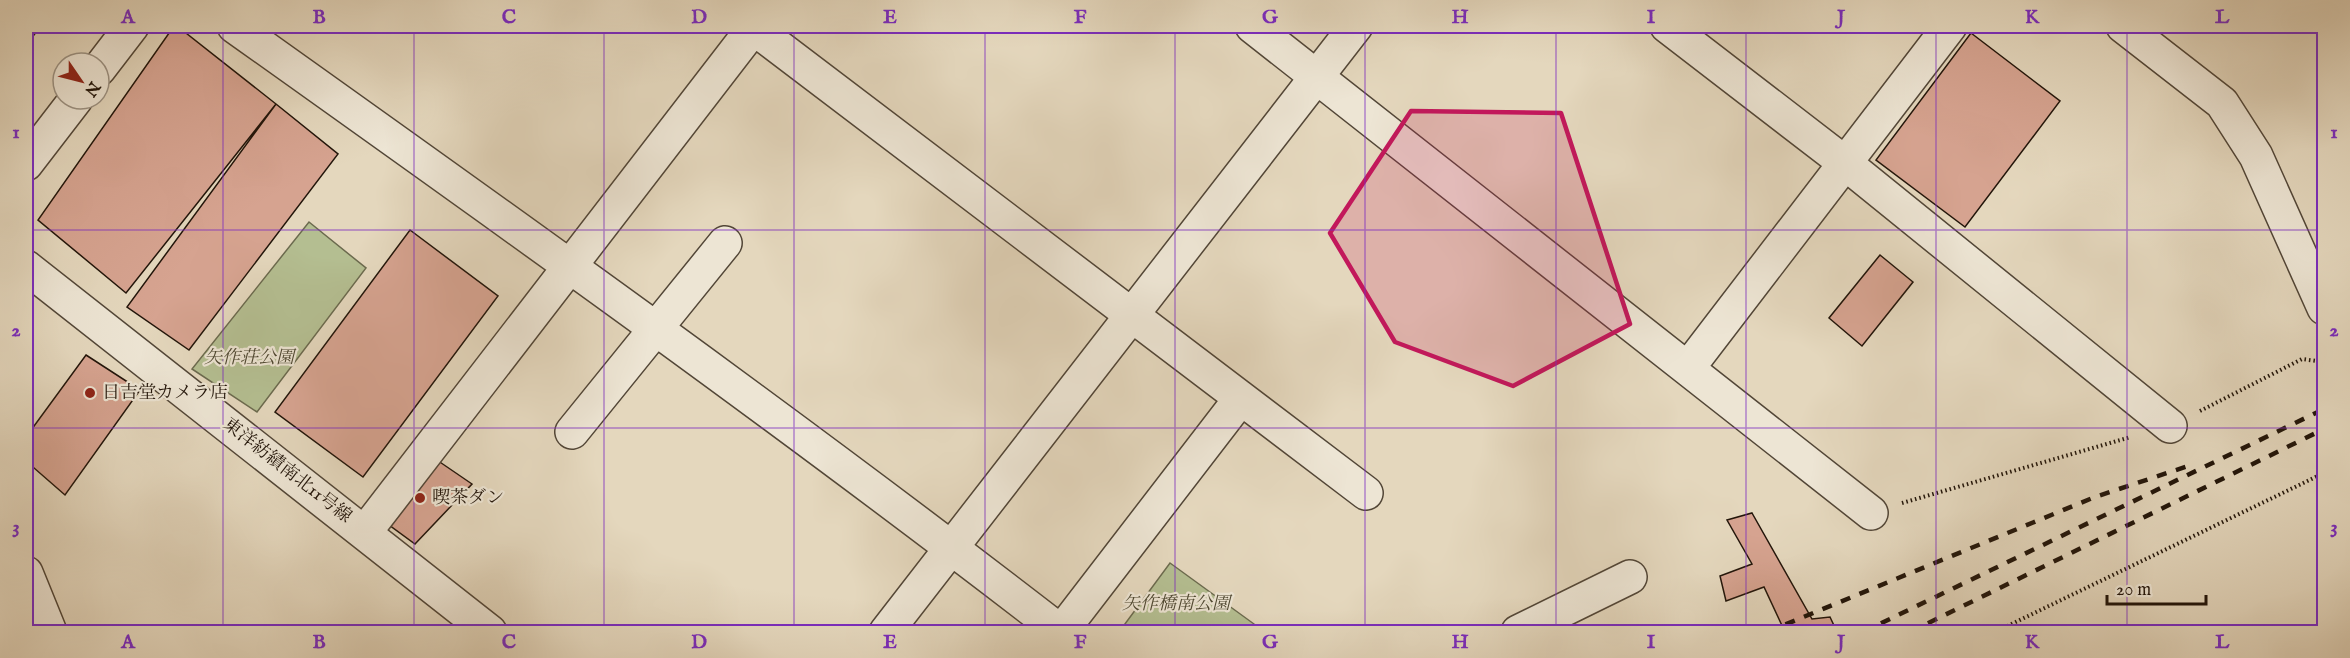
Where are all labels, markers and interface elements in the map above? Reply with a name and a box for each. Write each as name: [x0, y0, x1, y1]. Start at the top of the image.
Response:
text: A: [120, 5, 136, 30]
text: B: [312, 5, 326, 30]
text: C: [502, 5, 516, 30]
text: D: [691, 5, 707, 30]
text: E: [883, 5, 897, 30]
text: F: [1074, 5, 1087, 30]
text: G: [1262, 5, 1279, 30]
text: H: [1451, 5, 1469, 30]
text: I: [1647, 5, 1656, 30]
text: J: [1834, 5, 1846, 30]
text: K: [2025, 5, 2041, 30]
text: L: [2215, 5, 2230, 30]
north arrow: [51, 51, 111, 111]
text: N: [79, 76, 104, 100]
text: 1: [12, 120, 20, 145]
text: 1: [2330, 120, 2338, 145]
text: 2: [11, 318, 21, 343]
text: 2: [2329, 318, 2339, 343]
park label: 矢作荘公園: [204, 347, 297, 370]
place label: 日吉堂カメラ店: [102, 382, 228, 405]
marker: 日吉堂カメラ店: [83, 386, 97, 400]
street label: 東洋紡績南北11号線: [218, 413, 356, 529]
place label: 喫茶ダン: [432, 487, 504, 510]
marker: 喫茶ダン: [413, 491, 427, 505]
text: 3: [12, 515, 20, 540]
text: 3: [2330, 515, 2338, 540]
scale bar: [2107, 568, 2206, 606]
text: 20 m: [2116, 579, 2151, 602]
park label: 矢作橋南公園: [1122, 593, 1233, 616]
text: A: [120, 630, 136, 655]
text: B: [312, 630, 326, 655]
text: C: [502, 630, 516, 655]
text: D: [691, 630, 707, 655]
text: E: [883, 630, 897, 655]
text: F: [1074, 630, 1087, 655]
text: G: [1262, 630, 1279, 655]
text: H: [1451, 630, 1469, 655]
text: I: [1647, 630, 1656, 655]
text: J: [1834, 630, 1846, 655]
text: K: [2025, 630, 2041, 655]
text: L: [2215, 630, 2230, 655]

